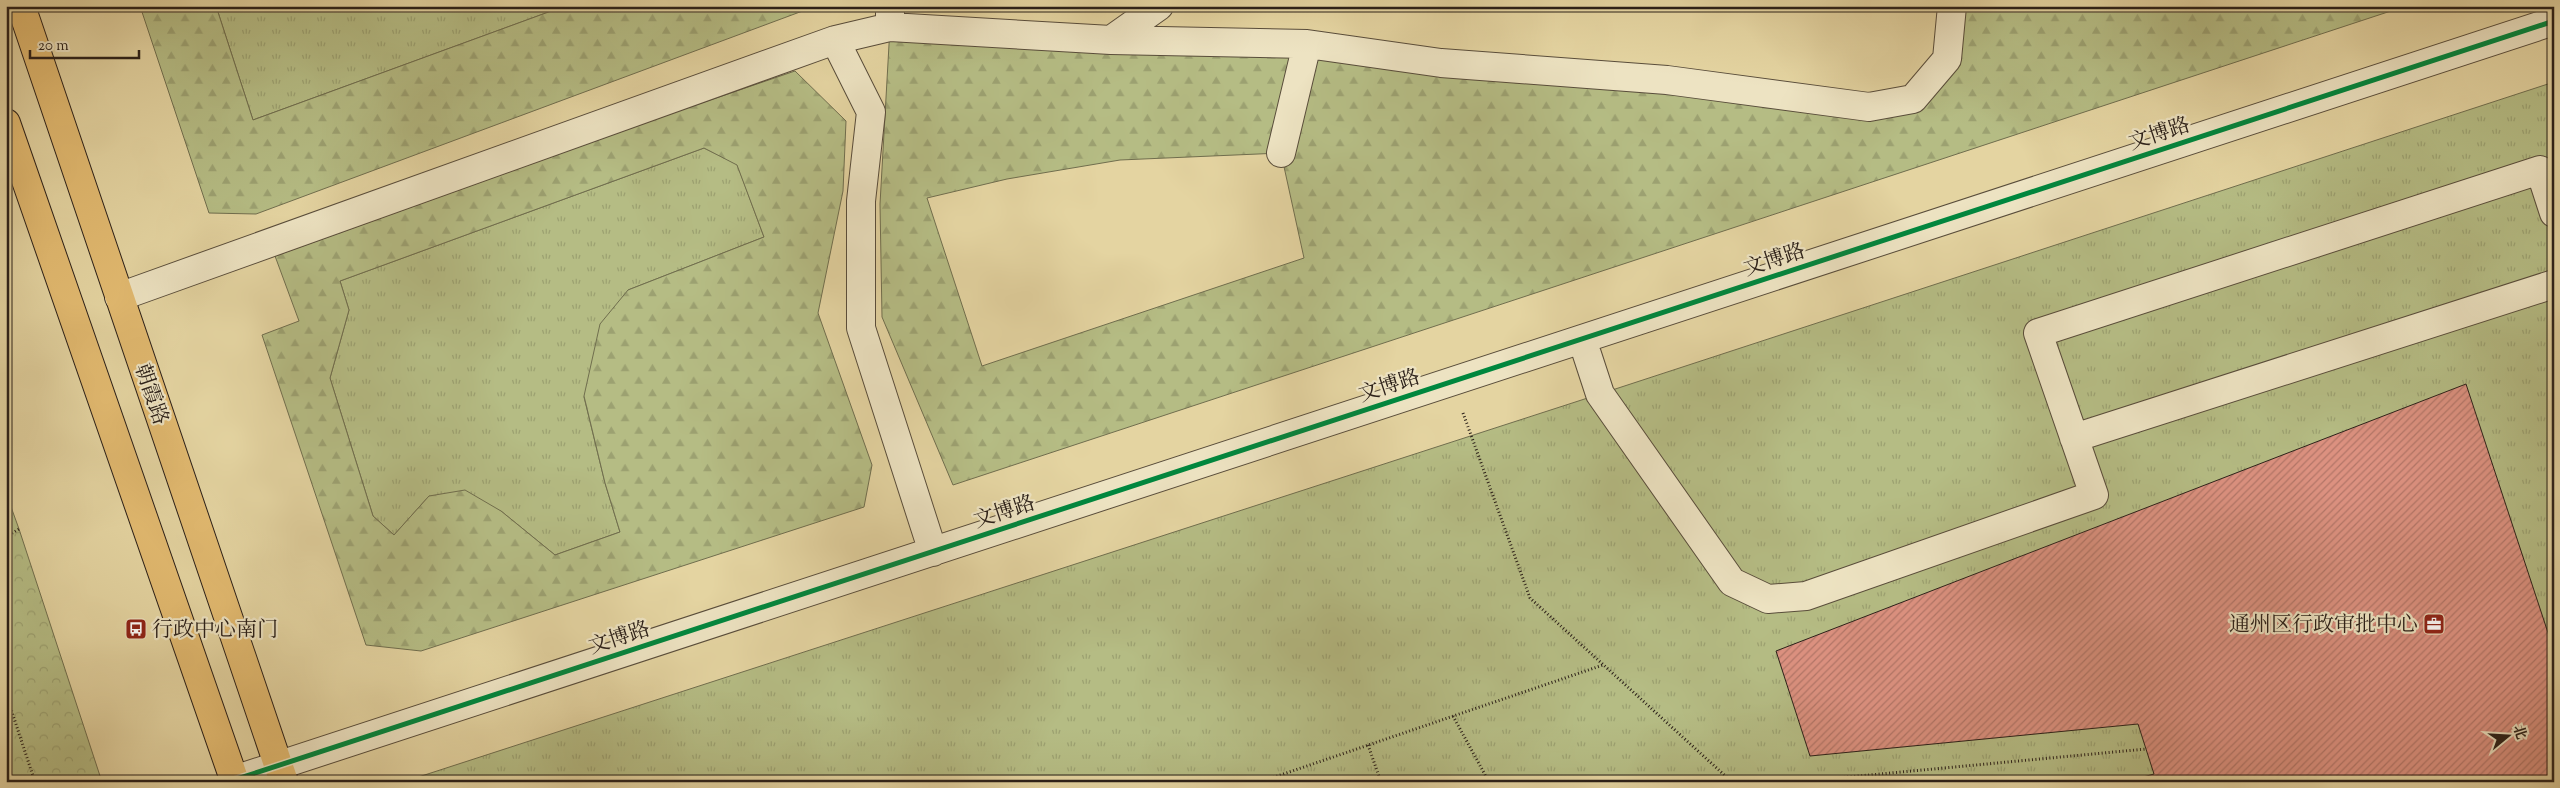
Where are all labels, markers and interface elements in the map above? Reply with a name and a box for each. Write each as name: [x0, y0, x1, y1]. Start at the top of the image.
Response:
scale bar: [30, 28, 139, 60]
text: 20 m: [38, 36, 69, 57]
street label: 文博路: [2125, 111, 2194, 159]
street label: 文博路: [1740, 237, 1809, 285]
street label: 朝霞路: [126, 360, 175, 429]
street label: 文博路: [1355, 363, 1424, 411]
street label: 文博路: [970, 489, 1039, 537]
place label: 通州区行政审批中心: [2229, 611, 2418, 641]
office icon: 通州区行政审批中心: [2422, 612, 2446, 636]
street label: 文博路: [585, 615, 654, 663]
place label: 行政中心南门: [152, 616, 278, 646]
bus stop icon: 行政中心南门: [124, 617, 148, 641]
north arrow: [2482, 710, 2532, 760]
text: 北: [2507, 723, 2530, 742]

